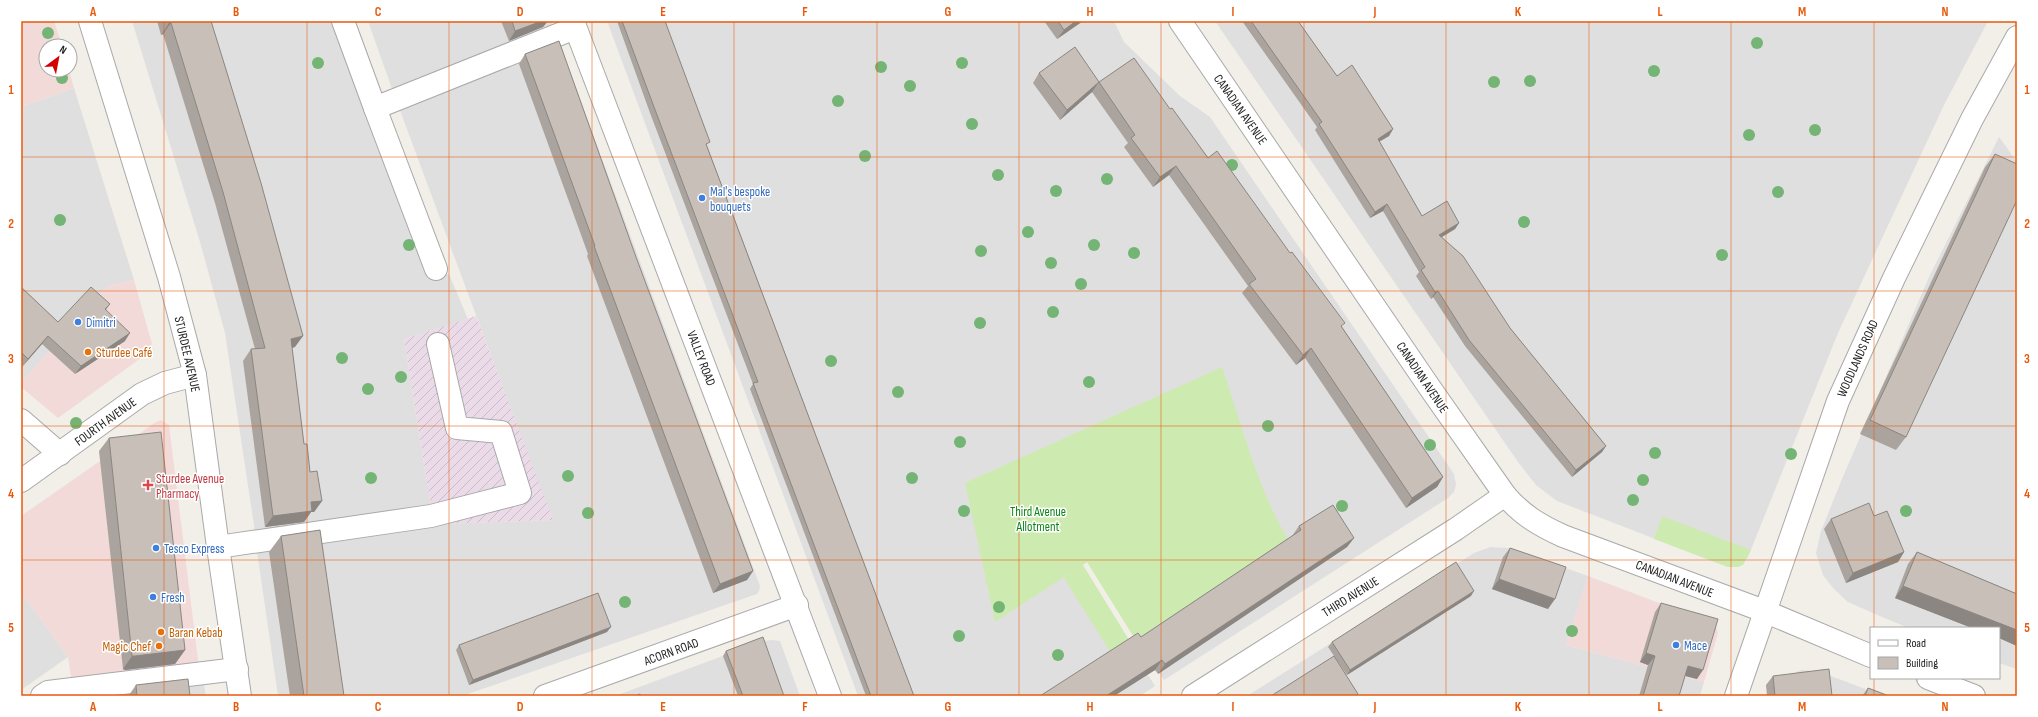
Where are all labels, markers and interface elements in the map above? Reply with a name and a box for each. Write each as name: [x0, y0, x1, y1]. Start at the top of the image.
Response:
text: A: [89, 4, 97, 20]
text: B: [233, 4, 239, 20]
text: C: [375, 4, 382, 20]
text: D: [517, 4, 524, 20]
text: E: [660, 4, 666, 20]
text: F: [802, 4, 808, 20]
text: G: [945, 4, 952, 20]
text: H: [1087, 4, 1094, 20]
text: I: [1232, 4, 1235, 20]
text: J: [1373, 4, 1377, 20]
text: K: [1515, 4, 1522, 20]
text: L: [1657, 4, 1663, 20]
text: M: [1798, 4, 1806, 20]
text: N: [1942, 4, 1949, 20]
north arrow: [38, 38, 78, 78]
text: N: [57, 43, 69, 57]
street label: CANADIAN AVENUE: [1210, 71, 1270, 148]
text: 1: [8, 82, 14, 98]
text: 1: [2024, 82, 2030, 98]
place label: MaI's bespoke bouquets: [710, 184, 770, 215]
marker: MaI's bespoke bouquets: [697, 193, 707, 203]
text: 2: [8, 216, 14, 232]
text: 2: [2024, 216, 2030, 232]
place label: Dimitri: [86, 315, 116, 331]
street label: STURDEE AVENUE: [171, 315, 204, 394]
marker: Dimitri: [73, 317, 83, 327]
street label: WOODLANDS ROAD: [1834, 317, 1882, 400]
street label: VALLEY ROAD: [683, 329, 719, 388]
street label: CANADIAN AVENUE: [1393, 339, 1452, 416]
place label: Sturdee Café: [96, 345, 152, 361]
marker: Sturdee Café: [83, 347, 93, 357]
text: 3: [8, 351, 14, 367]
text: 3: [2024, 351, 2030, 367]
street label: FOURTH AVENUE: [72, 394, 140, 450]
place label: Sturdee Avenue Pharmacy: [156, 471, 224, 502]
marker: Sturdee Avenue Pharmacy: [143, 480, 153, 490]
text: 4: [8, 486, 14, 502]
text: 4: [2024, 486, 2030, 502]
park label: Third Avenue Allotment: [1010, 504, 1066, 535]
place label: Tesco Express: [164, 541, 225, 557]
marker: Tesco Express: [151, 543, 161, 553]
street label: CANADIAN AVENUE: [1633, 557, 1716, 601]
street label: THIRD AVENUE: [1319, 573, 1382, 621]
place label: Fresh: [161, 590, 185, 606]
marker: Fresh: [148, 592, 158, 602]
text: 5: [8, 620, 14, 636]
text: 5: [2024, 620, 2030, 636]
place label: Baran Kebab: [169, 625, 223, 641]
marker: Baran Kebab: [156, 627, 166, 637]
legend: [1870, 627, 2000, 679]
street label: ACORN ROAD: [641, 635, 701, 670]
text: Road: [1906, 636, 1926, 651]
place label: Mace: [1684, 638, 1707, 654]
place label: Magic Chef: [103, 639, 151, 655]
marker: Mace: [1671, 640, 1681, 650]
marker: Magic Chef: [154, 641, 164, 651]
text: Building: [1906, 656, 1938, 671]
text: A: [89, 699, 97, 715]
text: B: [233, 699, 239, 715]
text: C: [375, 699, 382, 715]
text: D: [517, 699, 524, 715]
text: E: [660, 699, 666, 715]
text: F: [802, 699, 808, 715]
text: G: [945, 699, 952, 715]
text: H: [1087, 699, 1094, 715]
text: I: [1232, 699, 1235, 715]
text: J: [1373, 699, 1377, 715]
text: K: [1515, 699, 1522, 715]
text: L: [1657, 699, 1663, 715]
text: M: [1798, 699, 1806, 715]
text: N: [1942, 699, 1949, 715]

